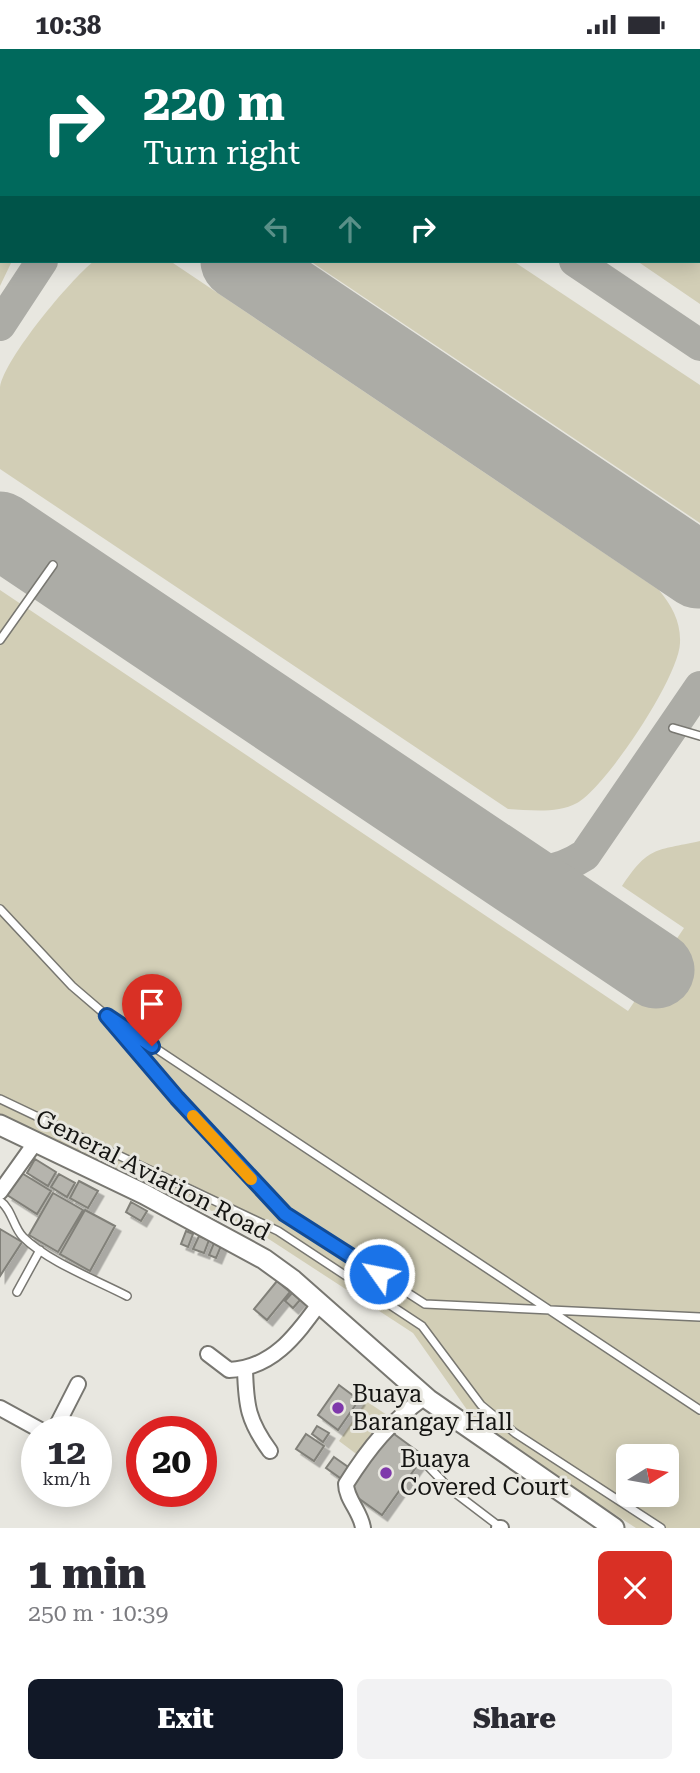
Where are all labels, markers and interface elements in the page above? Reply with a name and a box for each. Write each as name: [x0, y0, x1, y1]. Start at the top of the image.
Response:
text: 10:38: [35, 10, 101, 40]
text: 220 m: [143, 75, 285, 132]
icon: right: [28, 77, 119, 168]
text: Turn right: [143, 134, 300, 172]
icon: left: [258, 210, 296, 248]
icon: ahead: [331, 210, 369, 248]
icon: right: [404, 210, 442, 248]
pin: [122, 974, 182, 1046]
icon: arrive: [133, 985, 171, 1023]
street label: General Aviation Road: [31, 1104, 275, 1246]
position arrow: [342, 1237, 416, 1311]
place label: Buaya Barangay Hall: [352, 1380, 513, 1436]
marker: Buaya Barangay Hall: [330, 1400, 346, 1416]
speed limit sign: 20: [126, 1416, 217, 1507]
text: 12: [47, 1432, 86, 1473]
north arrow: [616, 1444, 679, 1507]
map controls: [616, 1444, 679, 1507]
place label: Buaya Covered Court: [400, 1445, 569, 1501]
marker: Buaya Covered Court: [378, 1465, 394, 1481]
text: km/h: [42, 1468, 91, 1489]
text: 1 min: [28, 1549, 146, 1598]
button: close: [598, 1551, 672, 1625]
text: 250 m · 10:39: [28, 1600, 168, 1627]
button: Exit: [28, 1679, 343, 1759]
button: Share: [357, 1679, 672, 1759]

